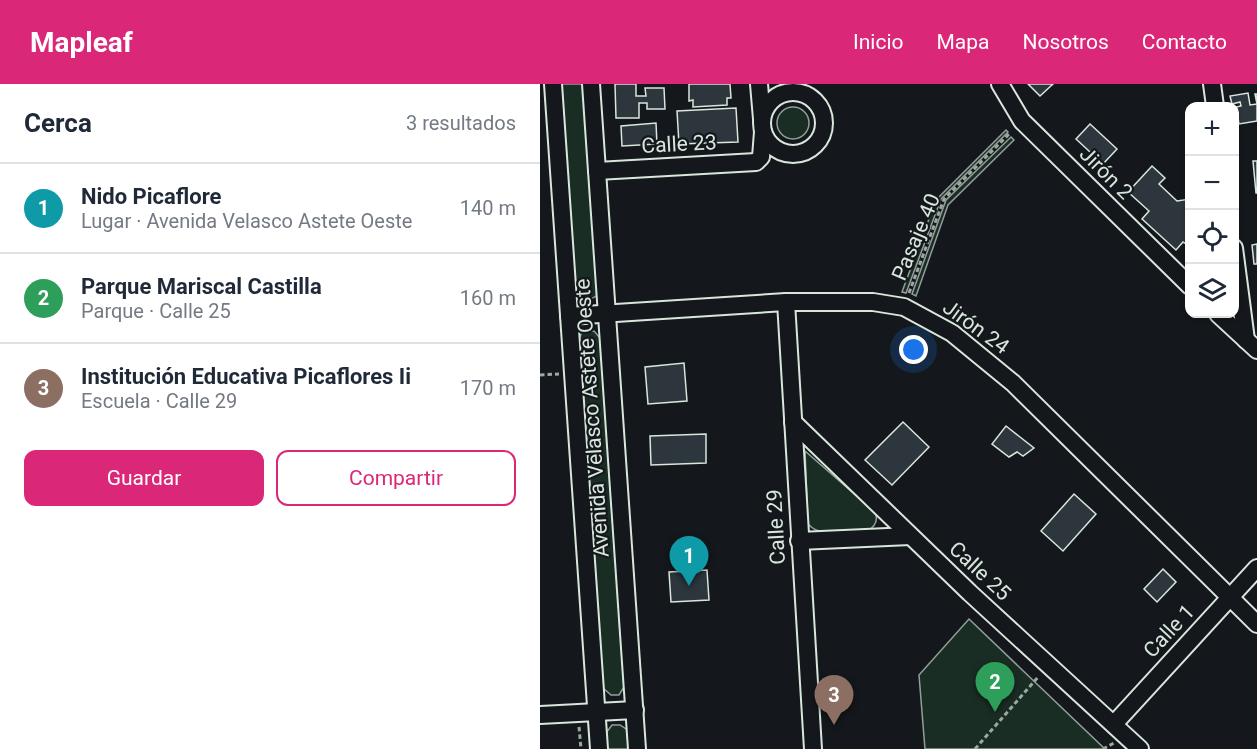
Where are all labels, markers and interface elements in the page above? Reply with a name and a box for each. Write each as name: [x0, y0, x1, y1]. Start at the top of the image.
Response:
text: Mapleaf: [30, 26, 133, 59]
text: Inicio: [853, 30, 903, 54]
text: Mapa: [936, 30, 989, 54]
text: Nosotros: [1022, 30, 1109, 54]
text: Contacto: [1142, 30, 1227, 54]
map controls: [1185, 102, 1239, 318]
button: +: [1185, 102, 1239, 156]
text: Cerca: [24, 108, 92, 138]
text: 3 resultados: [406, 111, 516, 135]
street label: Calle 23: [641, 130, 717, 158]
street label: Jirón 2: [1075, 142, 1137, 204]
button: −: [1185, 156, 1239, 210]
text: Nido Picaflore: [81, 184, 222, 209]
street label: Pasaje 40: [887, 190, 945, 284]
text: 1: [38, 196, 49, 220]
text: 140 m: [460, 196, 516, 220]
text: Lugar · Avenida Velasco Astete Oeste: [81, 209, 412, 233]
button: locate: [1185, 210, 1239, 264]
button: layers: [1185, 264, 1239, 318]
text: Parque Mariscal Castilla: [81, 274, 322, 299]
street label: Avenida Velasco Astete Oeste: [570, 278, 614, 558]
text: 2: [38, 286, 49, 310]
text: 160 m: [460, 286, 516, 310]
street label: Jirón 24: [938, 295, 1014, 359]
text: Parque · Calle 25: [81, 299, 231, 323]
your location: [899, 335, 928, 364]
text: Institución Educativa Picaflores Ii: [81, 364, 411, 389]
text: 3: [38, 376, 49, 400]
text: 170 m: [460, 376, 516, 400]
text: Escuela · Calle 29: [81, 389, 237, 413]
button: Guardar: [24, 450, 264, 506]
button: Compartir: [276, 450, 516, 506]
street label: Calle 29: [762, 489, 790, 565]
pin: 1: [670, 536, 708, 586]
street label: Calle 25: [944, 537, 1016, 605]
street label: Calle 1: [1139, 600, 1199, 662]
pin: 2: [976, 662, 1014, 712]
pin: 3: [814, 676, 854, 725]

